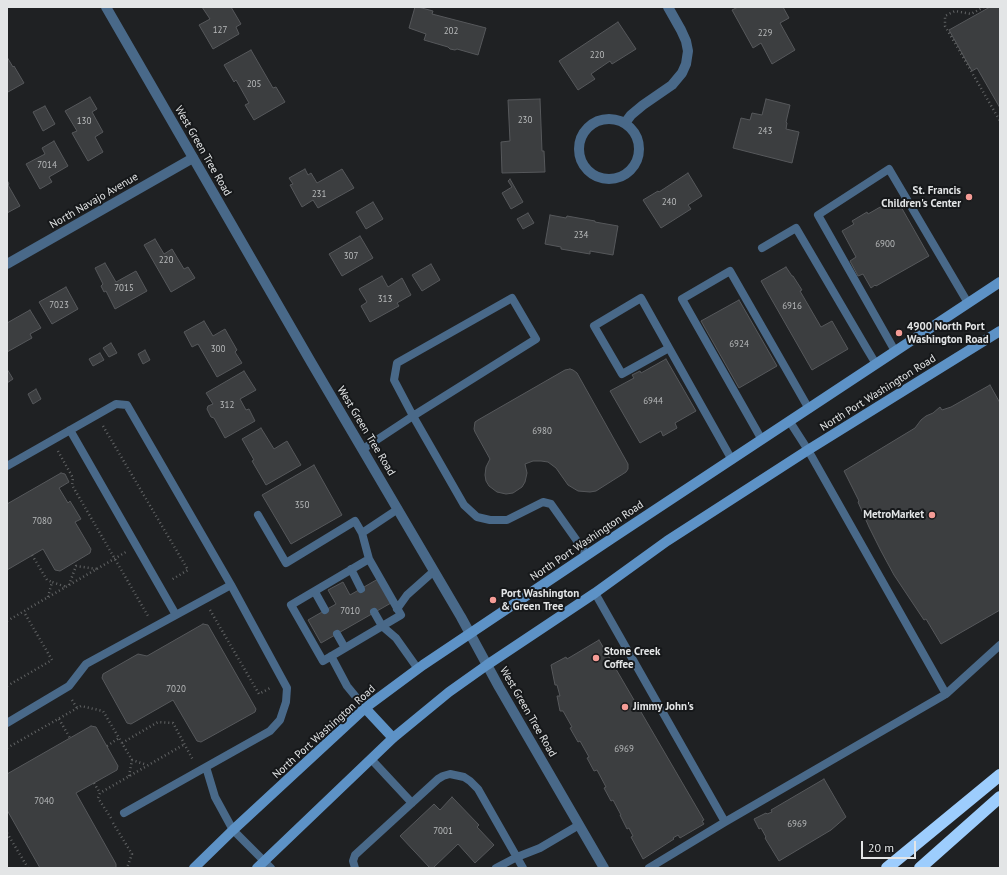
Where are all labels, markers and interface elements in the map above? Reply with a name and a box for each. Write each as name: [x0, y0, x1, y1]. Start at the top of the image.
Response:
house number: 127: [213, 25, 227, 35]
house number: 202: [444, 26, 458, 36]
house number: 229: [758, 28, 772, 38]
house number: 220: [590, 50, 604, 60]
house number: 205: [247, 79, 261, 89]
street label: West Green Tree Road: [172, 104, 234, 198]
house number: 230: [518, 115, 532, 125]
house number: 130: [77, 116, 91, 126]
house number: 243: [758, 126, 772, 136]
house number: 7014: [37, 160, 57, 170]
street label: North Navajo Avenue: [47, 170, 141, 232]
place label: St. Francis Children's Center: [881, 184, 961, 210]
house number: 231: [312, 189, 326, 199]
marker: St. Francis Children's Center: [964, 192, 974, 202]
house number: 240: [662, 197, 676, 207]
house number: 234: [574, 230, 588, 240]
house number: 6900: [875, 239, 895, 249]
house number: 307: [344, 251, 358, 261]
house number: 220: [159, 255, 173, 265]
house number: 7015: [114, 283, 134, 293]
house number: 313: [378, 294, 392, 304]
house number: 7023: [49, 300, 69, 310]
house number: 6916: [782, 301, 802, 311]
place label: 4900 North Port Washington Road: [907, 320, 989, 346]
marker: 4900 North Port Washington Road: [894, 328, 904, 338]
house number: 6924: [729, 339, 749, 349]
house number: 300: [211, 344, 225, 354]
street label: North Port Washington Road: [818, 352, 938, 434]
street label: West Green Tree Road: [334, 384, 398, 478]
house number: 6944: [643, 396, 663, 406]
house number: 312: [220, 400, 234, 410]
house number: 6980: [532, 426, 552, 436]
street label: North Port Washington Road: [528, 498, 646, 584]
house number: 350: [295, 500, 309, 510]
place label: MetroMarket: [863, 508, 924, 522]
marker: MetroMarket: [927, 510, 937, 520]
house number: 7080: [32, 516, 52, 526]
place label: Port Washington & Green Tree: [501, 587, 579, 613]
marker: Port Washington & Green Tree: [488, 595, 498, 605]
house number: 7010: [340, 606, 360, 616]
place label: Stone Creek Coffee: [604, 645, 660, 671]
marker: Stone Creek Coffee: [591, 653, 601, 663]
street label: West Green Tree Road: [497, 665, 559, 759]
street label: North Port Washington Road: [270, 682, 378, 782]
house number: 7020: [166, 684, 186, 694]
place label: Jimmy John's: [633, 700, 694, 714]
marker: Jimmy John's: [620, 702, 630, 712]
house number: 6969: [614, 744, 634, 754]
house number: 7040: [34, 796, 54, 806]
house number: 6969: [787, 819, 807, 829]
house number: 7001: [433, 826, 453, 836]
scale bar: [863, 833, 918, 859]
text: 20 m: [868, 840, 894, 855]

